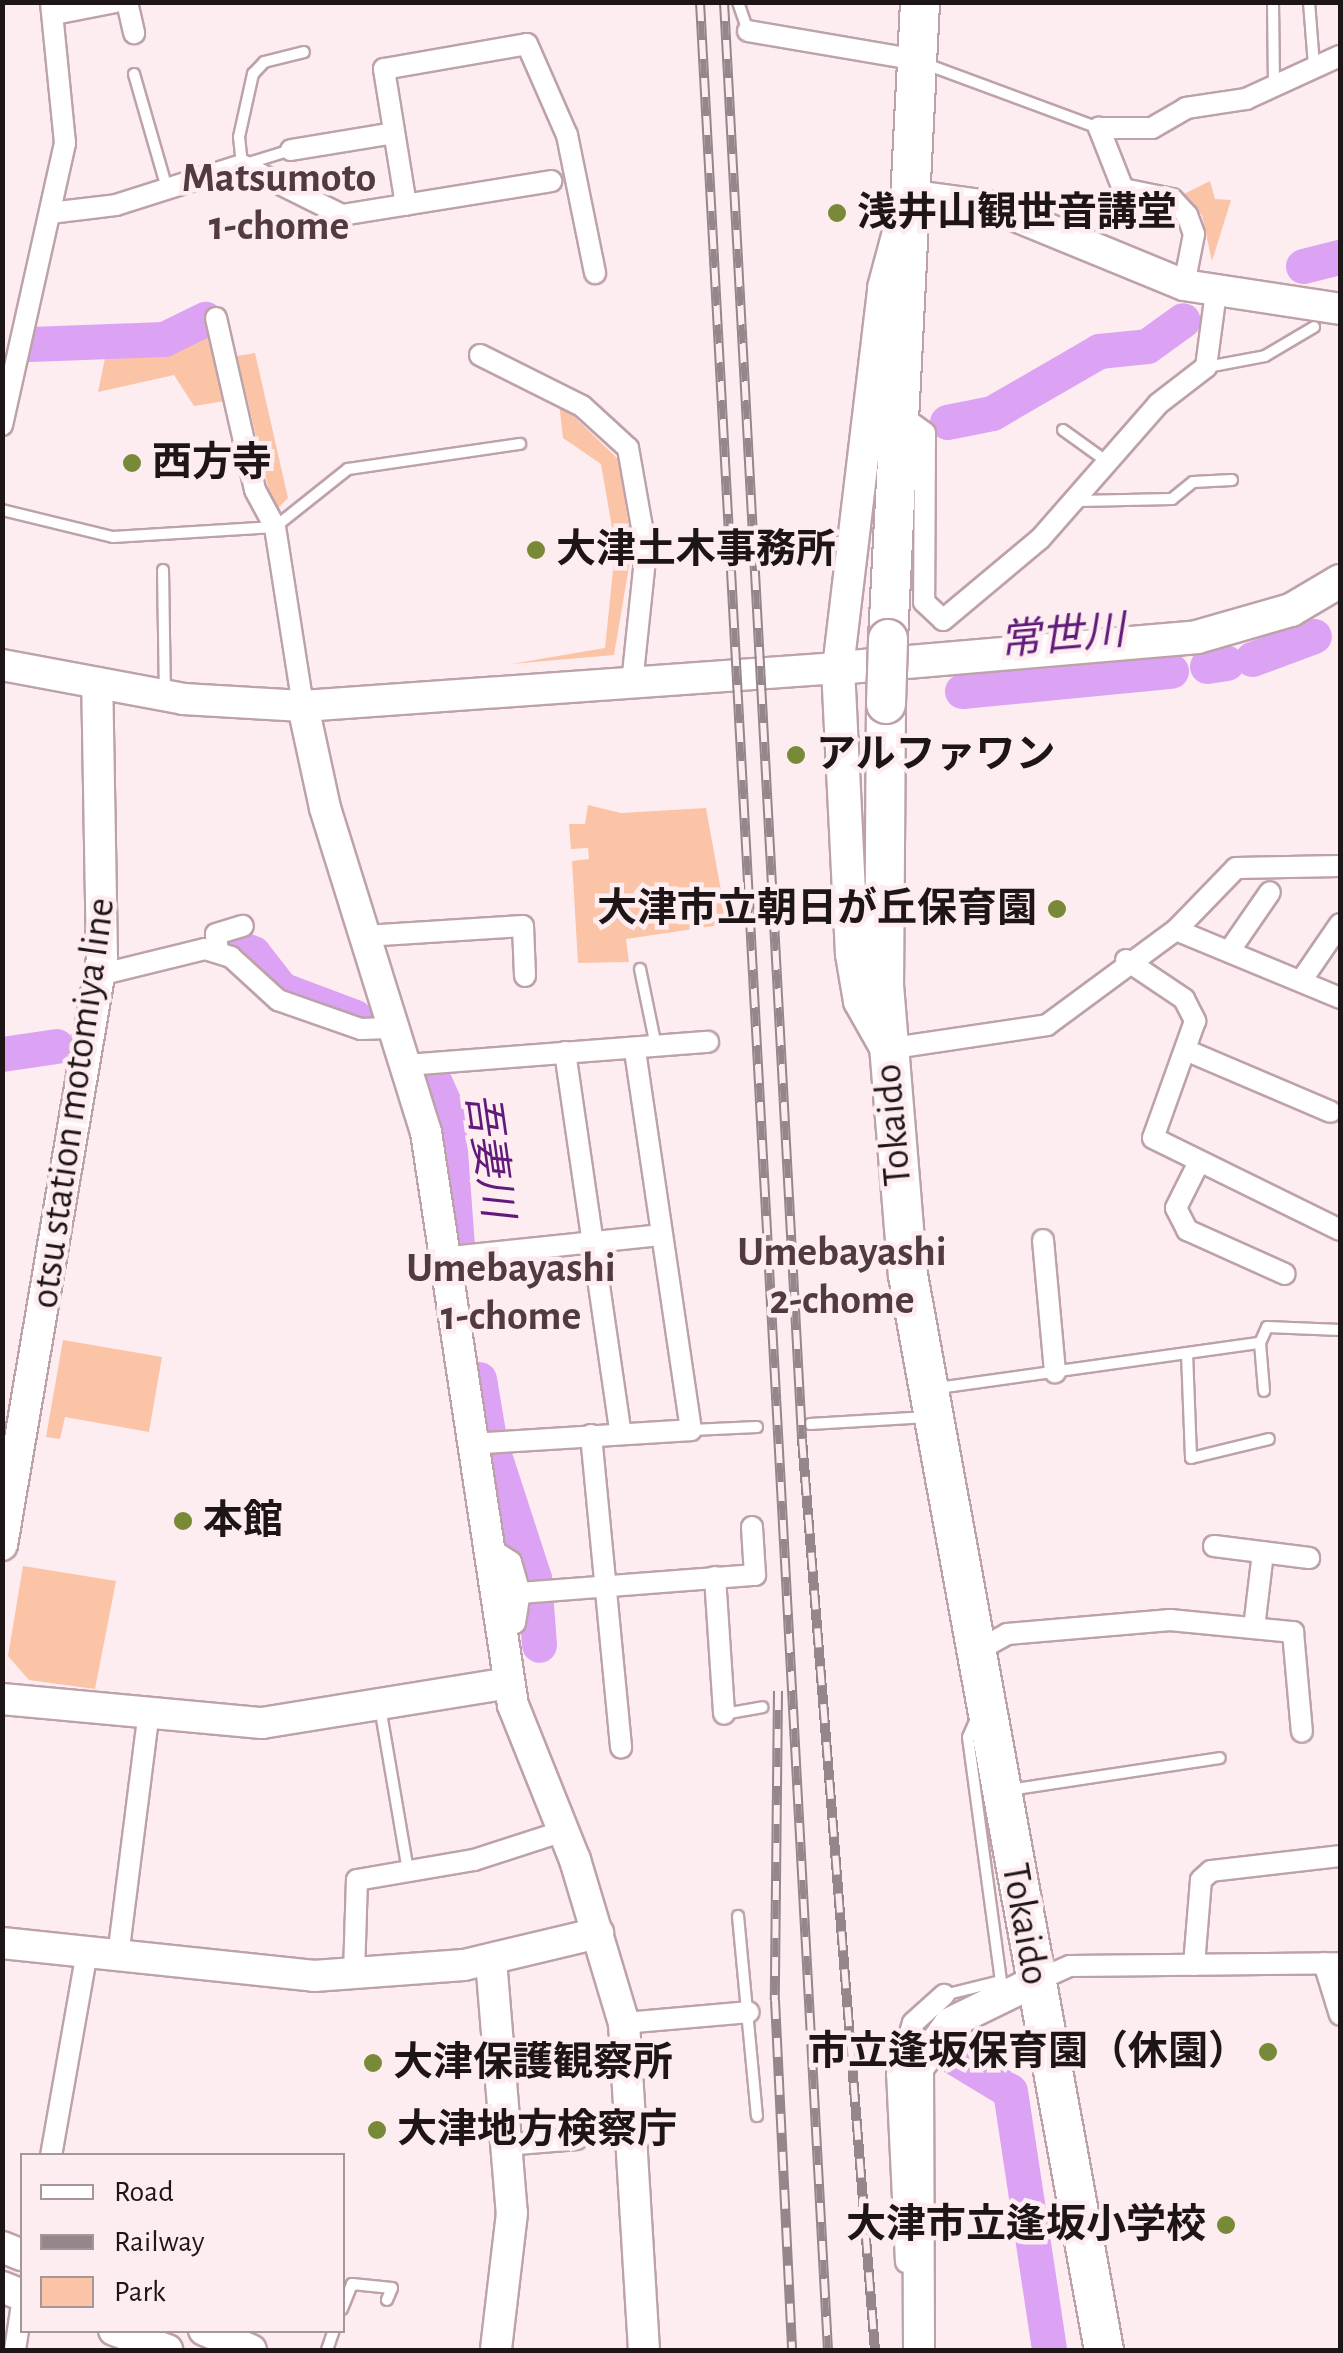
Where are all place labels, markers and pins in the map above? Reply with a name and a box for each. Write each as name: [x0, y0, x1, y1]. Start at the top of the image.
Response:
place label: 浅井山観世音講堂: [857, 189, 1177, 237]
marker: 浅井山観世音講堂: [826, 202, 848, 224]
place label: 西方寺: [152, 439, 272, 487]
marker: 西方寺: [121, 452, 143, 474]
place label: 大津土木事務所: [556, 526, 836, 574]
marker: 大津土木事務所: [525, 539, 547, 561]
place label: アルファワン: [816, 731, 1056, 779]
marker: アルファワン: [785, 744, 807, 766]
place label: 大津市立朝日が丘保育園: [597, 885, 1037, 933]
marker: 大津市立朝日が丘保育園: [1046, 898, 1068, 920]
place label: 本館: [203, 1497, 283, 1545]
marker: 本館: [172, 1510, 194, 1532]
place label: 市立逢坂保育園（休園）: [808, 2028, 1248, 2076]
place label: 大津保護観察所: [393, 2039, 673, 2087]
marker: 市立逢坂保育園（休園）: [1257, 2041, 1279, 2063]
marker: 大津保護観察所: [362, 2052, 384, 2074]
place label: 大津地方検察庁: [397, 2106, 677, 2154]
marker: 大津地方検察庁: [366, 2119, 388, 2141]
place label: 大津市立逢坂小学校: [846, 2201, 1206, 2249]
marker: 大津市立逢坂小学校: [1215, 2214, 1237, 2236]

